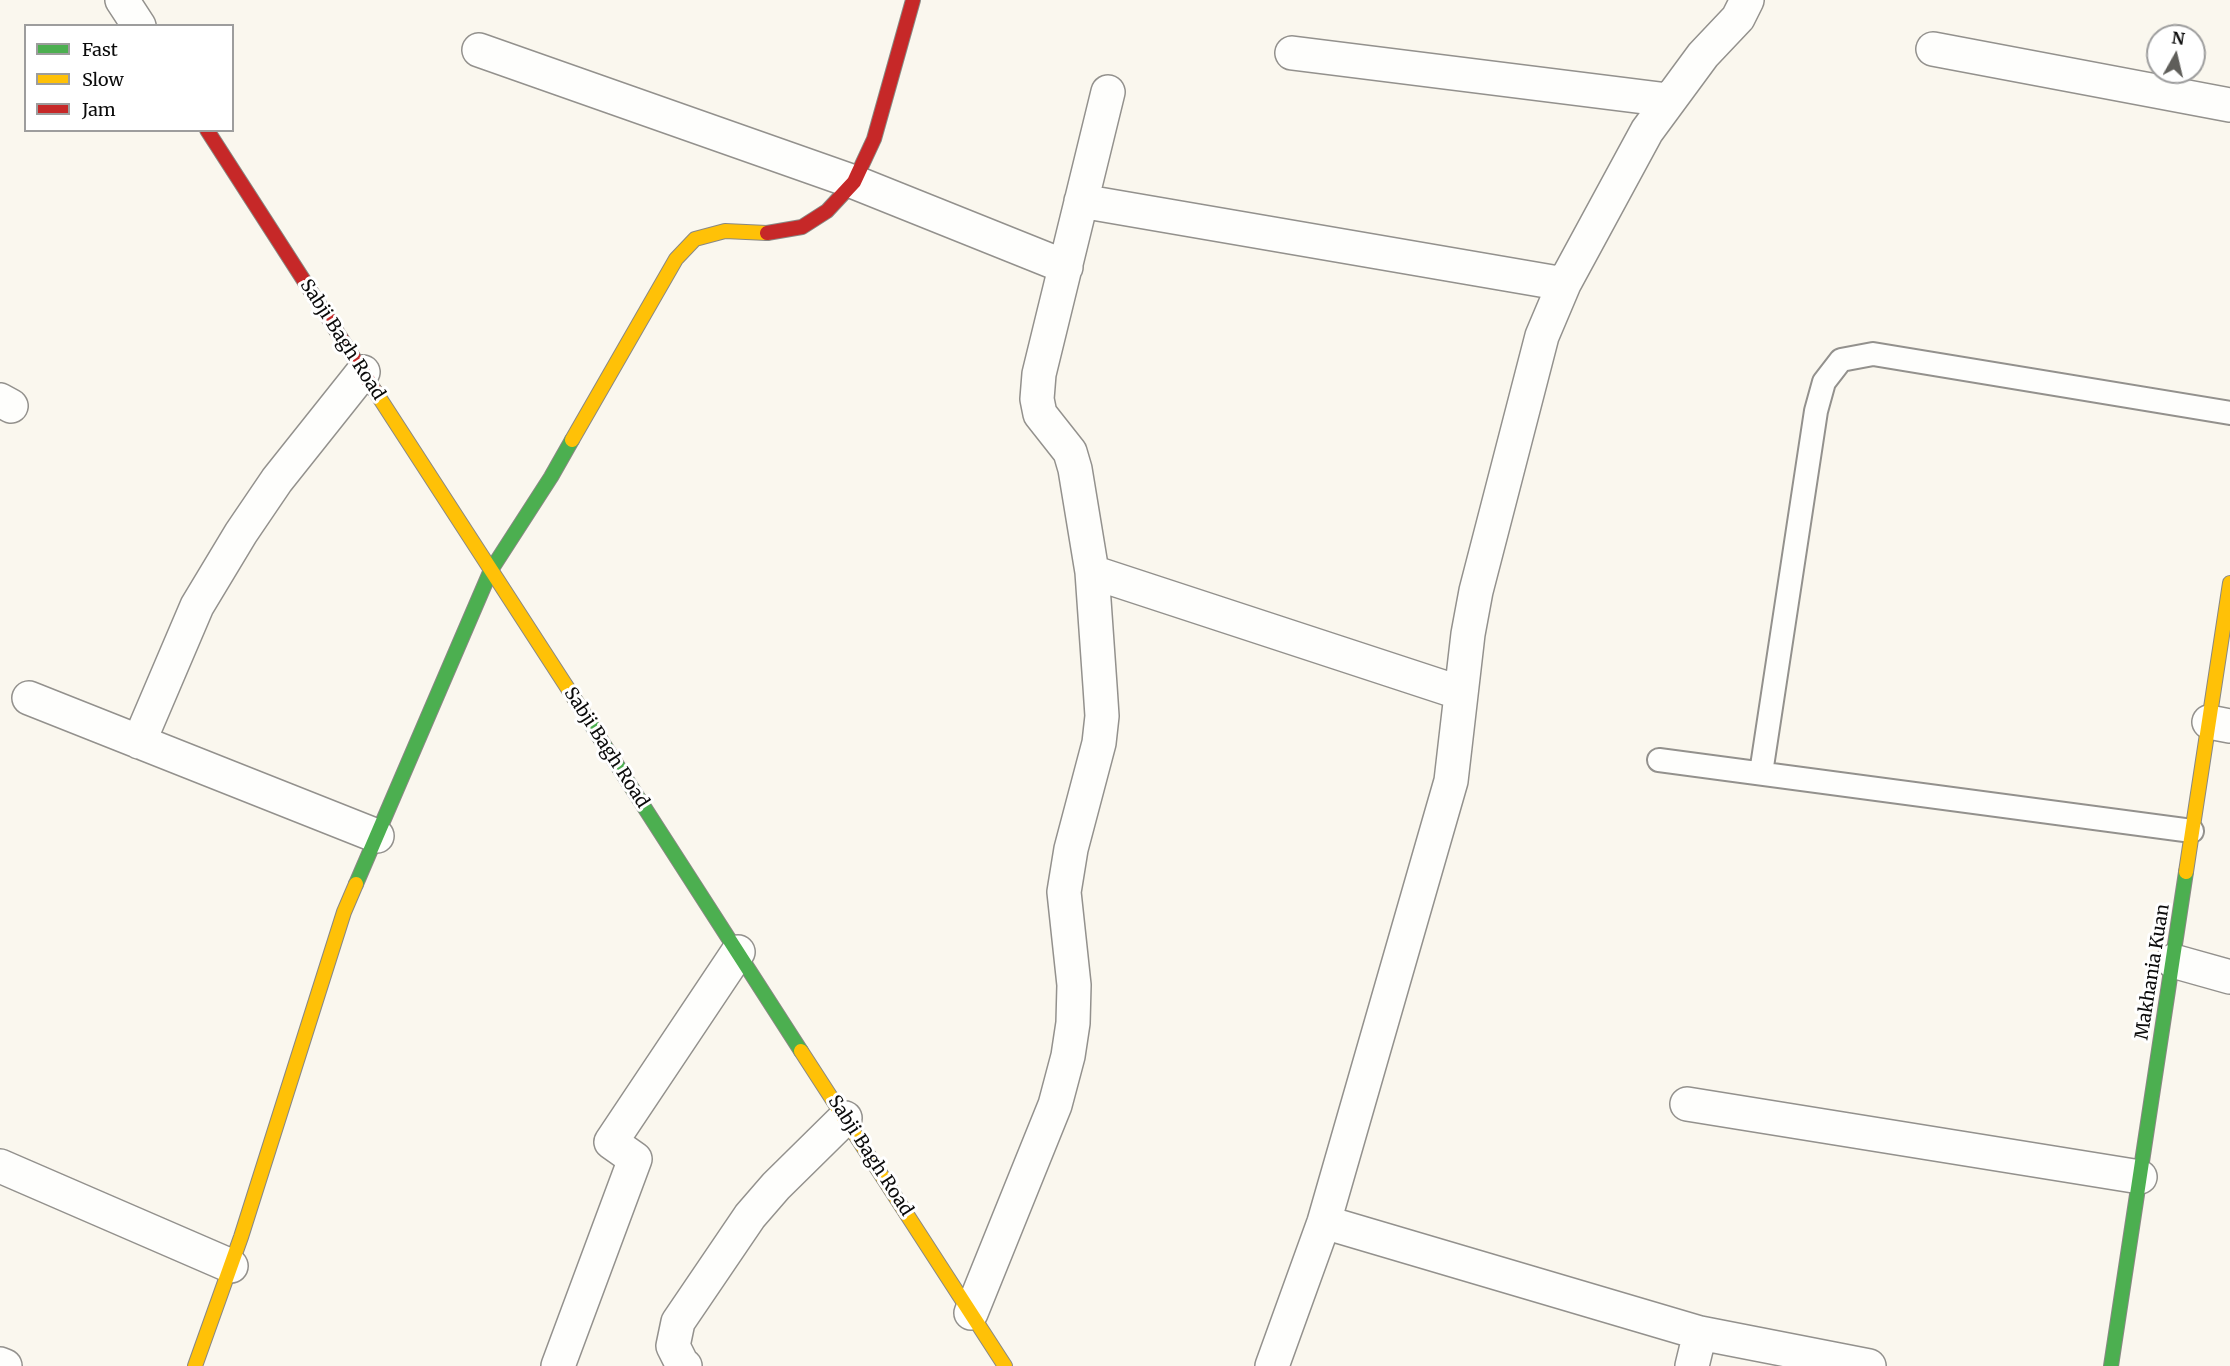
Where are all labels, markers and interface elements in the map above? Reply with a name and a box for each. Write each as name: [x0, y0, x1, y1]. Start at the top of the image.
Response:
legend: [24, 24, 234, 132]
north arrow: [2146, 24, 2206, 84]
text: N: [2171, 27, 2186, 49]
text: Fast: [82, 38, 118, 61]
text: Slow: [82, 68, 124, 91]
text: Jam: [82, 98, 116, 121]
street label: Sabji Bagh Road: [295, 276, 389, 404]
street label: Sabji Bagh Road: [559, 684, 653, 812]
street label: Makhania Kuan: [2132, 903, 2174, 1041]
street label: Sabji Bagh Road: [823, 1092, 917, 1220]

